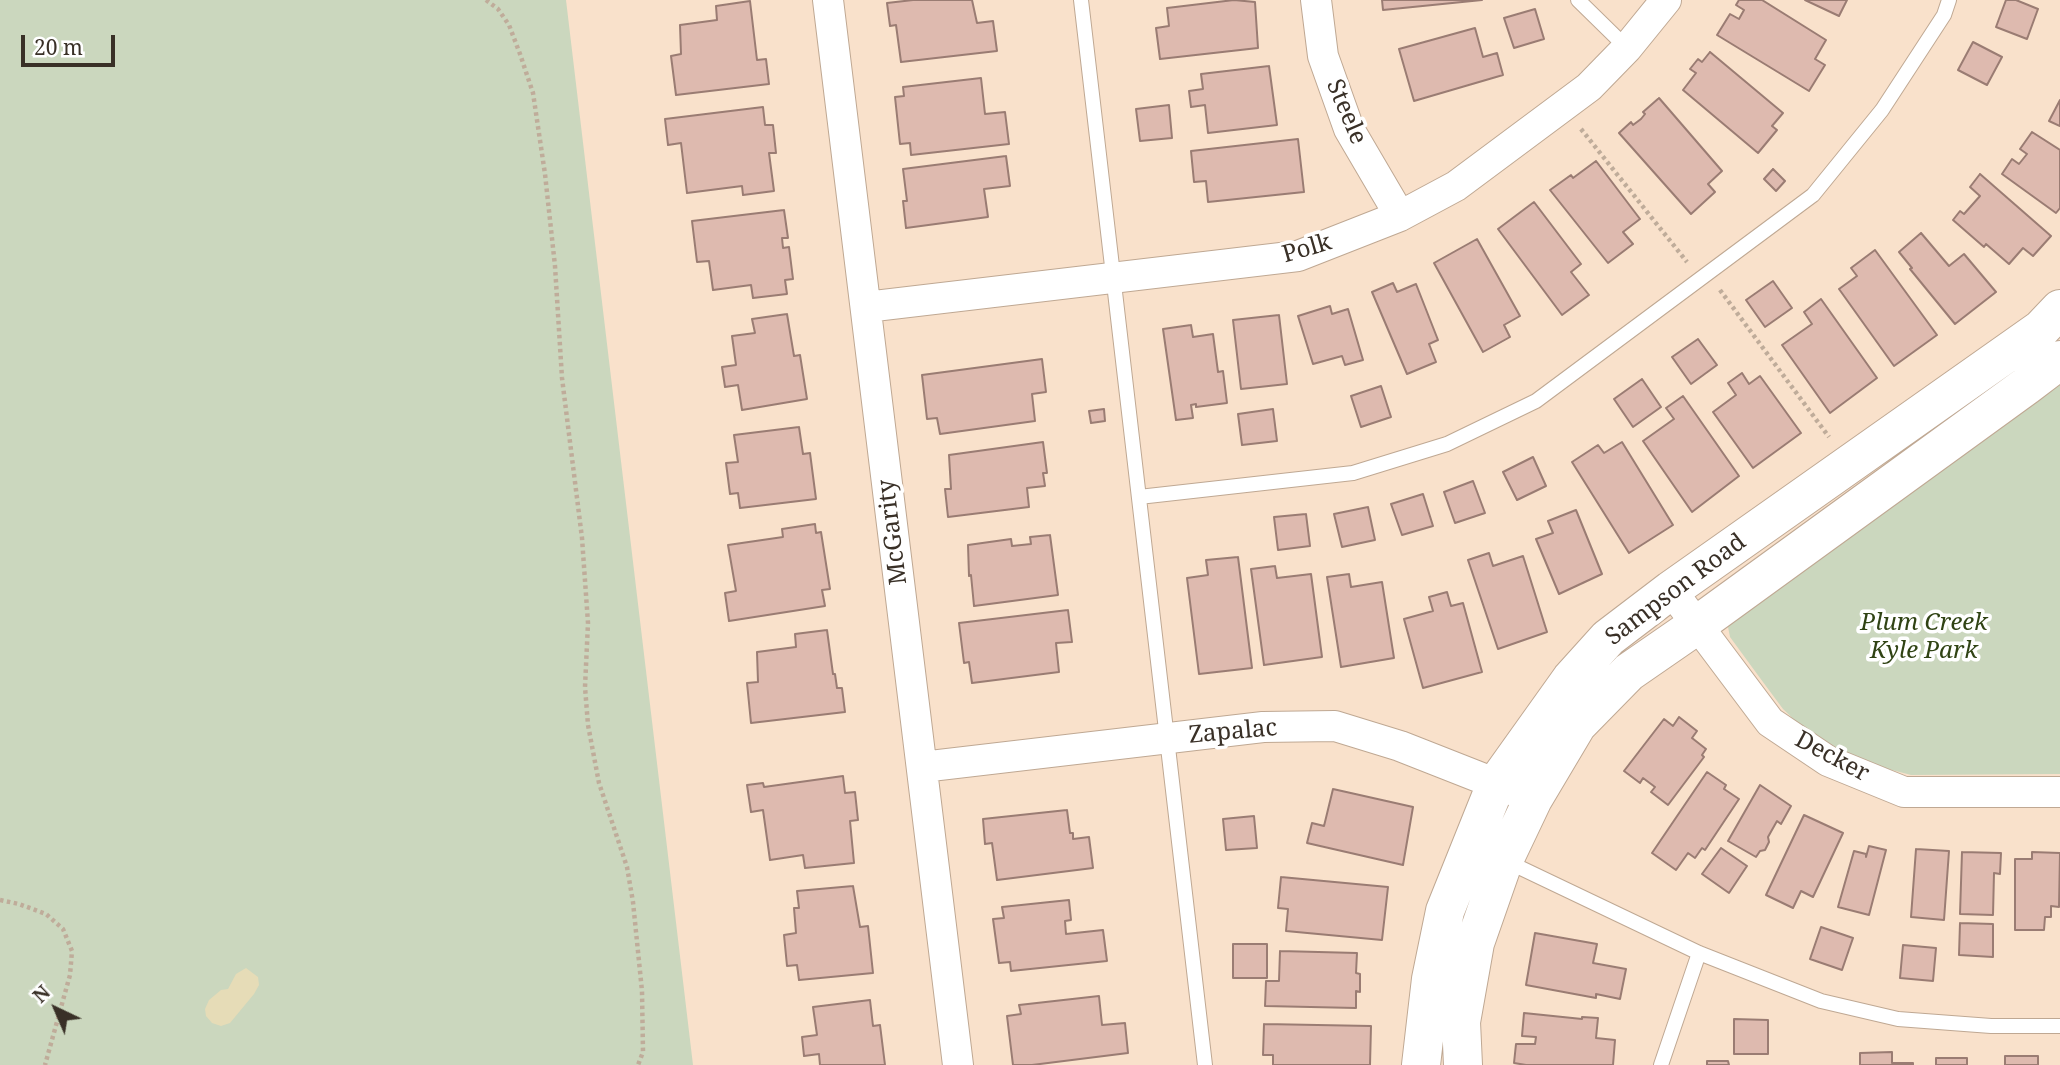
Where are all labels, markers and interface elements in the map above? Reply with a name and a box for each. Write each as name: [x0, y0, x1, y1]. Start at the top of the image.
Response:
scale bar: [24, 21, 119, 65]
text: 20 m: [34, 33, 83, 61]
street label: Steele: [1320, 75, 1372, 149]
street label: Polk: [1279, 228, 1335, 270]
street label: McGarity: [872, 478, 914, 586]
street label: Sampson Road: [1600, 528, 1752, 652]
park label: Plum Creek Kyle Park: [1860, 609, 1988, 665]
street label: Zapalac: [1188, 714, 1278, 750]
street label: Decker: [1790, 726, 1874, 788]
north arrow: [21, 974, 91, 1044]
text: N: [27, 979, 56, 1008]

